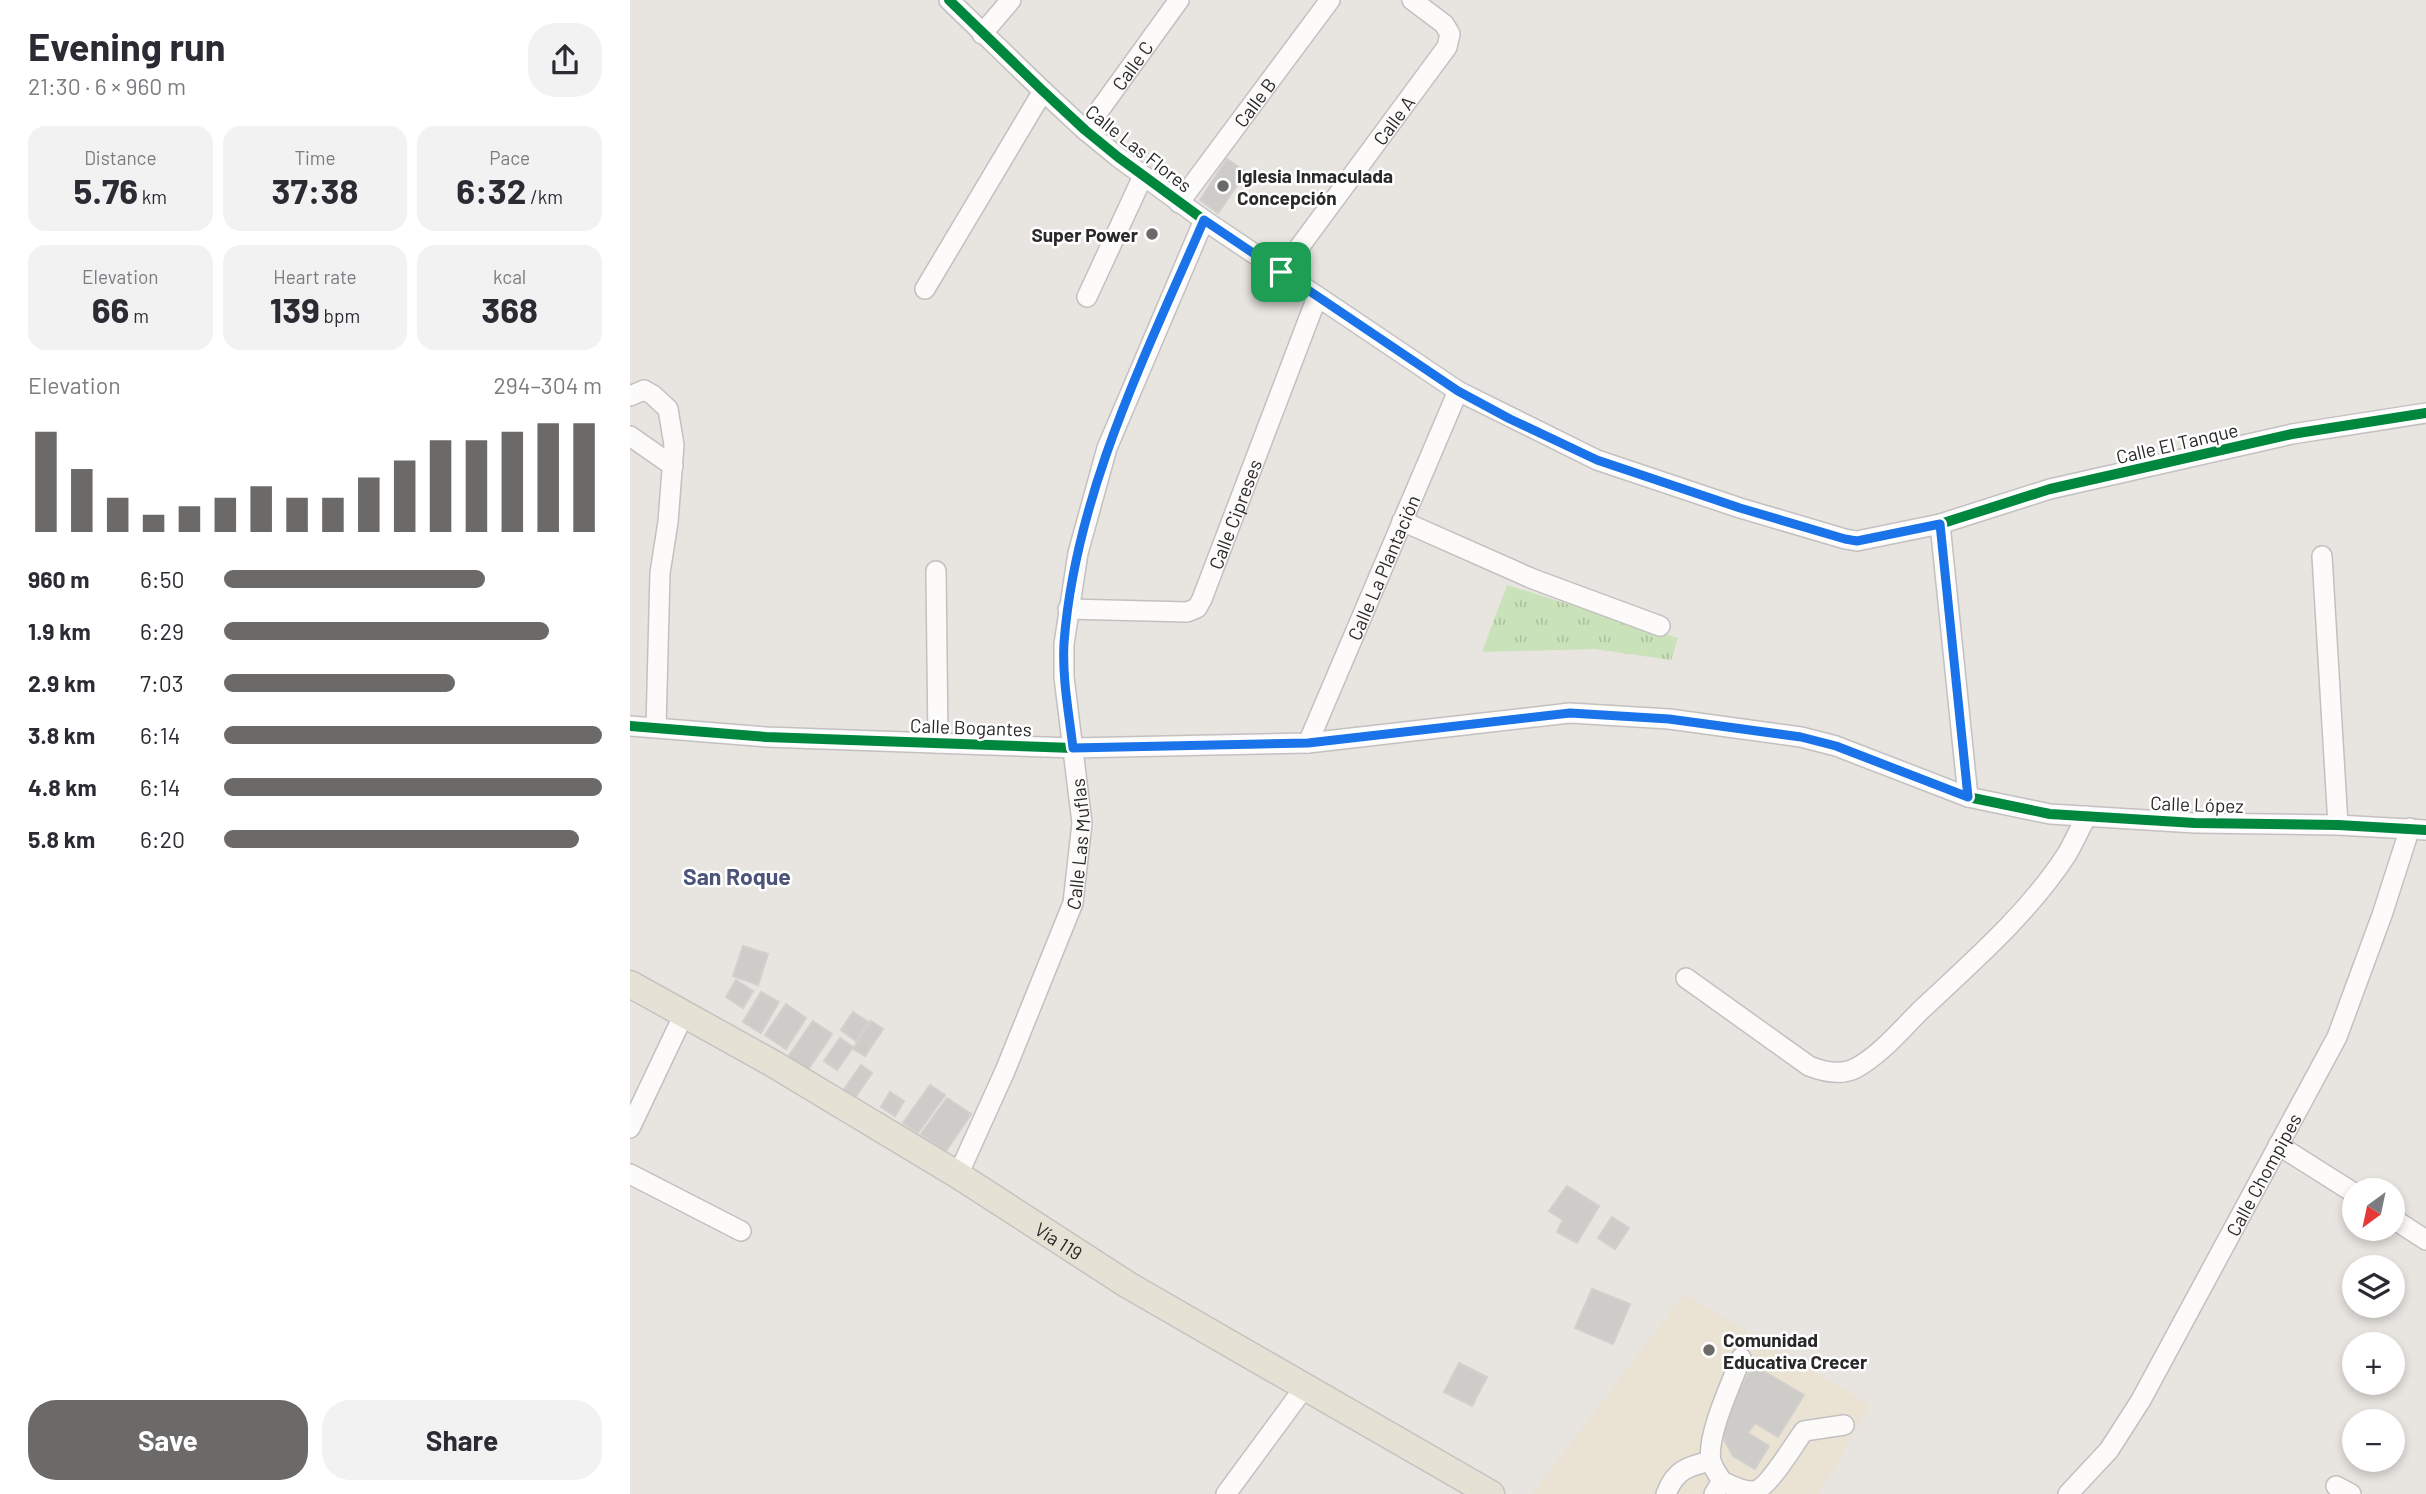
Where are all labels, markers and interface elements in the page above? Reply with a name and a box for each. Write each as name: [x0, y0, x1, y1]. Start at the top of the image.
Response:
text: Evening run: [28, 23, 226, 69]
button: share: [528, 23, 602, 97]
street label: Calle C: [1106, 36, 1157, 94]
text: 21:30 · 6 × 960 m: [28, 72, 186, 100]
street label: Calle B: [1228, 73, 1280, 131]
street label: Calle A: [1368, 91, 1419, 149]
street label: Calle Las Flores: [1081, 99, 1197, 197]
text: Distance: [84, 146, 157, 169]
text: Time: [294, 146, 336, 169]
text: Pace: [489, 146, 530, 169]
place label: Iglesia Inmaculada Concepción: [1237, 164, 1393, 209]
text: 5.76: [74, 169, 138, 211]
text: 37:38: [272, 169, 358, 211]
text: 6:32: [456, 169, 526, 211]
marker: Iglesia Inmaculada Concepción: [1215, 178, 1231, 194]
text: km: [138, 185, 167, 208]
text: /km: [526, 185, 563, 208]
place label: Super Power: [1031, 223, 1139, 246]
marker: Super Power: [1144, 226, 1160, 242]
pin: [1251, 242, 1311, 302]
icon: arrive: [1262, 253, 1300, 291]
text: Elevation: [82, 265, 159, 288]
text: Heart rate: [273, 265, 357, 288]
text: kcal: [493, 265, 526, 288]
text: 66: [92, 288, 129, 330]
text: 139: [270, 288, 320, 330]
text: 368: [481, 288, 538, 330]
text: m: [129, 304, 149, 327]
text: bpm: [320, 304, 360, 327]
text: Elevation: [28, 371, 121, 399]
text: 294–304 m: [494, 371, 602, 399]
street label: Calle El Tanque: [2114, 418, 2240, 468]
street label: Calle Cipreses: [1203, 456, 1266, 572]
street label: Calle La Plantación: [1342, 491, 1424, 643]
text: 960 m: [28, 565, 89, 593]
text: 6:50: [140, 565, 184, 593]
text: 1.9 km: [28, 617, 91, 645]
text: 6:29: [140, 617, 184, 645]
text: 2.9 km: [28, 669, 95, 697]
text: 7:03: [140, 669, 184, 697]
street label: Calle Bogantes: [910, 713, 1032, 741]
text: 3.8 km: [28, 721, 95, 749]
text: 6:14: [140, 721, 180, 749]
text: 4.8 km: [28, 773, 97, 801]
text: 6:14: [140, 773, 180, 801]
street label: Calle Las Muflas: [1060, 777, 1094, 913]
street label: Calle López: [2150, 791, 2244, 817]
text: 5.8 km: [28, 825, 95, 853]
text: 6:20: [140, 825, 185, 853]
district label: San Roque: [683, 862, 791, 890]
street label: Calle Chompipes: [2220, 1109, 2305, 1240]
north arrow: [2342, 1178, 2404, 1241]
map controls: [2342, 1178, 2405, 1472]
street label: Vía 119: [1031, 1217, 1087, 1264]
button: layers: [2342, 1255, 2405, 1318]
place label: Comunidad Educativa Crecer: [1723, 1328, 1868, 1373]
button: +: [2342, 1332, 2405, 1395]
marker: Comunidad Educativa Crecer: [1701, 1342, 1717, 1358]
button: Save: [28, 1400, 308, 1480]
button: Share: [322, 1400, 602, 1480]
button: −: [2342, 1409, 2405, 1472]

